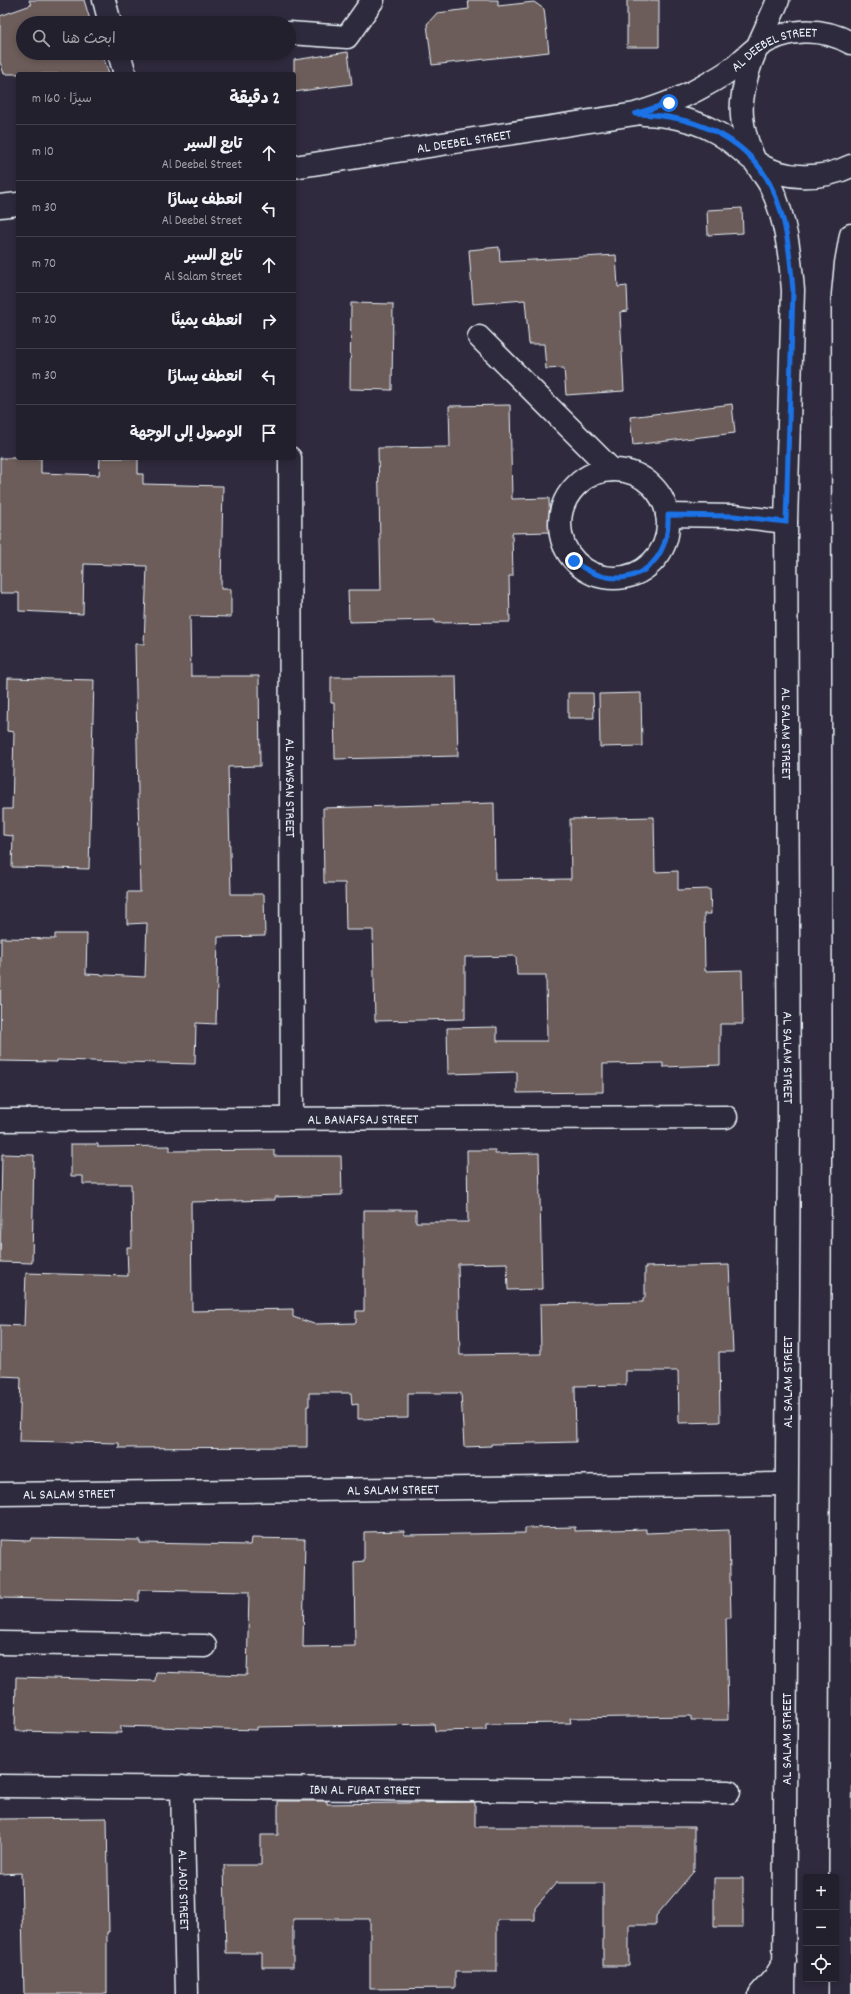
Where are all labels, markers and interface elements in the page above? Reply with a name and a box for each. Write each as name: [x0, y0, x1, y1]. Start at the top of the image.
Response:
search box: [16, 16, 296, 60]
street label: AL DEEBEL STREET: [727, 23, 818, 78]
icon: search: [30, 27, 52, 49]
text: ابحث هنا: [62, 29, 116, 51]
text: 2 دقيقة: [229, 88, 280, 112]
text: سيرًا · 160 m: [32, 90, 92, 109]
route start: [660, 94, 678, 112]
street label: AL DEEBEL STREET: [416, 125, 513, 160]
text: تابع السير: [185, 134, 242, 156]
icon: ahead: [258, 142, 280, 164]
text: 10 m: [32, 143, 54, 162]
text: Al Deebel Street: [162, 156, 242, 175]
text: انعطف يسارًا: [168, 190, 242, 212]
icon: left: [258, 198, 280, 220]
text: 30 m: [32, 199, 57, 218]
text: Al Deebel Street: [162, 212, 242, 231]
text: تابع السير: [185, 246, 242, 268]
icon: ahead: [258, 254, 280, 276]
text: 70 m: [32, 255, 56, 274]
text: Al Salam Street: [164, 268, 242, 287]
icon: right: [258, 310, 280, 332]
text: 20 m: [32, 311, 57, 330]
text: انعطف يمينًا: [172, 311, 242, 333]
icon: left: [258, 366, 280, 388]
text: 30 m: [32, 367, 57, 386]
text: انعطف يسارًا: [168, 367, 242, 389]
icon: arrive: [258, 422, 280, 444]
text: الوصول إلى الوجهة: [130, 423, 242, 445]
route end: [565, 552, 583, 570]
street label: AL SALAM STREET: [775, 688, 795, 780]
street label: AL SAWSAN STREET: [279, 738, 299, 838]
street label: AL SALAM STREET: [776, 1012, 797, 1104]
street label: AL BANAFSAJ STREET: [308, 1110, 419, 1131]
street label: AL SALAM STREET: [779, 1336, 799, 1428]
street label: AL SALAM STREET: [347, 1480, 440, 1502]
street label: AL SALAM STREET: [23, 1485, 116, 1506]
street label: AL SALAM STREET: [778, 1693, 798, 1785]
street label: IBN AL FURAT STREET: [309, 1781, 421, 1801]
street label: AL JADI STREET: [172, 1849, 193, 1931]
map controls: [803, 1874, 839, 1982]
button: +: [803, 1874, 839, 1910]
button: −: [803, 1910, 839, 1946]
button: locate: [803, 1946, 839, 1982]

